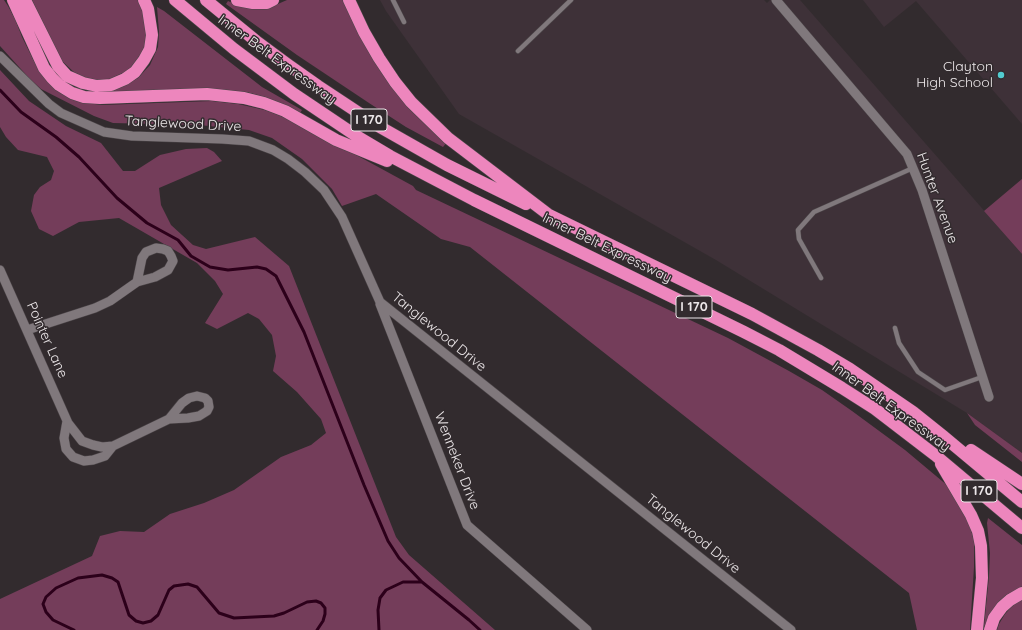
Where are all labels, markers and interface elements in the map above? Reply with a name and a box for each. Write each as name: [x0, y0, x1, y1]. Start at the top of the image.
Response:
street label: Inner Belt Expressway: [215, 11, 339, 109]
place label: Clayton High School: [916, 59, 993, 92]
marker: Clayton High School: [996, 70, 1006, 80]
road number: I 170: [351, 109, 387, 131]
street label: Tanglewood Drive: [124, 113, 242, 135]
street label: Hunter Avenue: [913, 150, 961, 246]
street label: Inner Belt Expressway: [540, 209, 674, 287]
street label: Tanglewood Drive: [388, 289, 490, 375]
road number: I 170: [676, 296, 712, 318]
street label: Pointer Lane: [23, 299, 71, 381]
street label: Inner Belt Expressway: [829, 358, 953, 456]
street label: Wenneker Drive: [431, 410, 483, 512]
road number: I 170: [961, 480, 997, 502]
street label: Tanglewood Drive: [642, 491, 744, 577]

